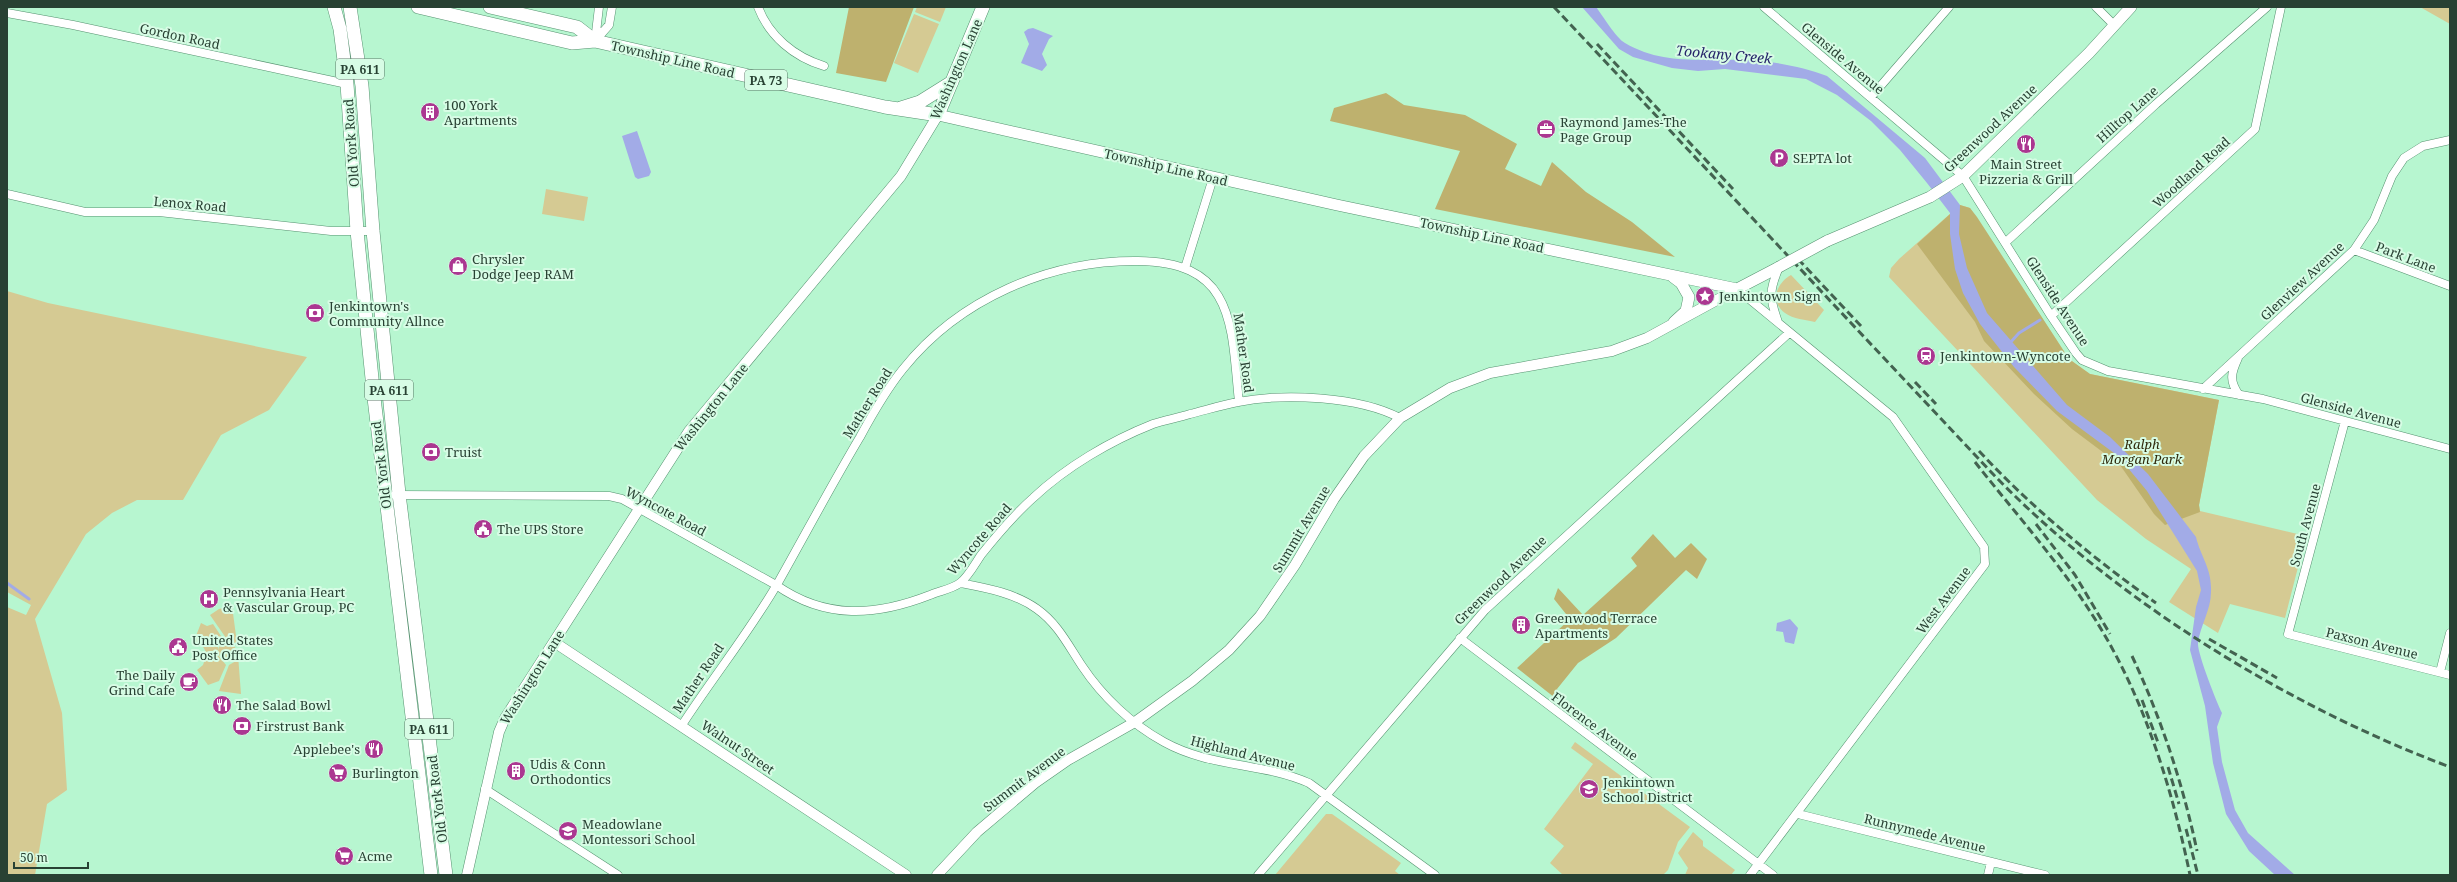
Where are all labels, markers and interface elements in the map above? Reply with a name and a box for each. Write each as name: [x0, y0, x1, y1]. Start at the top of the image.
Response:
street label: Washington Lane: [926, 16, 986, 122]
street label: Glenside Avenue: [1798, 18, 1888, 98]
street label: Gordon Road: [138, 19, 222, 53]
street label: Township Line Road: [609, 36, 737, 82]
water label: Tookany Creek: [1675, 40, 1774, 68]
road number: PA 611: [336, 59, 384, 79]
road number: PA 73: [745, 70, 787, 90]
street label: Greenwood Avenue: [1939, 80, 2041, 176]
street label: Hilltop Lane: [2092, 82, 2162, 146]
place label: 100 York Apartments: [444, 96, 517, 129]
street label: Old York Road: [339, 98, 363, 188]
building icon: 100 York Apartments: [419, 101, 441, 123]
place label: Raymond James-The Page Group: [1560, 113, 1687, 146]
office icon: Raymond James-The Page Group: [1535, 118, 1557, 140]
street label: Woodland Road: [2148, 132, 2234, 212]
restaurant icon: Main Street Pizzeria & Grill: [2015, 133, 2037, 155]
street label: Township Line Road: [1102, 144, 1230, 190]
parking icon: SEPTA lot: [1768, 147, 1790, 169]
place label: SEPTA lot: [1793, 149, 1852, 167]
place label: Main Street Pizzeria & Grill: [1979, 155, 2073, 188]
street label: Lenox Road: [153, 192, 227, 216]
street label: Township Line Road: [1418, 213, 1546, 257]
street label: Glenview Avenue: [2256, 237, 2348, 325]
street label: Park Lane: [2373, 237, 2439, 277]
place label: Chrysler Dodge Jeep RAM: [472, 250, 574, 283]
street label: Glenside Avenue: [2022, 253, 2094, 349]
shop icon: Chrysler Dodge Jeep RAM: [447, 255, 469, 277]
place icon: Jenkintown Sign: [1694, 285, 1716, 307]
place label: Jenkintown Sign: [1718, 287, 1821, 305]
place label: Jenkintown's Community Allnce: [328, 297, 444, 330]
bank icon: Jenkintown's Community Allnce: [304, 302, 326, 324]
street label: Mather Road: [1230, 312, 1258, 394]
station icon: Jenkintown-Wyncote: [1915, 345, 1937, 367]
place label: Jenkintown-Wyncote: [1939, 347, 2071, 365]
street label: Washington Lane: [670, 359, 752, 455]
street label: Mather Road: [838, 364, 896, 442]
road number: PA 611: [365, 380, 413, 400]
street label: Glenside Avenue: [2299, 388, 2403, 432]
street label: Old York Road: [367, 420, 395, 510]
park label: Ralph Morgan Park: [2101, 435, 2183, 468]
bank icon: Truist: [420, 441, 442, 463]
place label: Truist: [445, 443, 482, 461]
street label: South Avenue: [2285, 481, 2325, 569]
street label: Wyncote Road: [622, 482, 710, 540]
street label: Summit Avenue: [1268, 482, 1334, 576]
street label: Wyncote Road: [943, 499, 1015, 579]
public building icon: The UPS Store: [472, 518, 494, 540]
place label: The UPS Store: [497, 520, 583, 538]
street label: Greenwood Avenue: [1450, 531, 1550, 629]
street label: West Avenue: [1912, 563, 1974, 637]
place label: Pennsylvania Heart & Vascular Group, PC: [223, 583, 354, 616]
hospital icon: Pennsylvania Heart & Vascular Group, PC: [198, 588, 220, 610]
place label: Greenwood Terrace Apartments: [1535, 609, 1657, 642]
building icon: Greenwood Terrace Apartments: [1510, 614, 1532, 636]
street label: Paxson Avenue: [2324, 623, 2420, 663]
street label: Washington Lane: [496, 626, 568, 728]
place label: United States Post Office: [192, 631, 273, 664]
public building icon: United States Post Office: [167, 636, 189, 658]
street label: Mather Road: [668, 640, 728, 716]
place label: The Daily Grind Cafe: [109, 666, 176, 699]
cafe icon: The Daily Grind Cafe: [178, 671, 200, 693]
street label: Florence Avenue: [1548, 688, 1642, 764]
restaurant icon: The Salad Bowl: [211, 694, 233, 716]
place label: The Salad Bowl: [236, 696, 331, 714]
bank icon: Firstrust Bank: [231, 715, 253, 737]
street label: Walnut Street: [698, 716, 779, 778]
place label: Firstrust Bank: [256, 717, 345, 735]
road number: PA 611: [405, 719, 453, 739]
street label: Highland Avenue: [1189, 731, 1297, 775]
restaurant icon: Applebee's: [363, 738, 385, 760]
place label: Applebee's: [293, 740, 360, 758]
street label: Summit Avenue: [979, 742, 1069, 816]
street label: Old York Road: [423, 754, 451, 844]
place label: Udis & Conn Orthodontics: [530, 755, 611, 788]
building icon: Udis & Conn Orthodontics: [505, 760, 527, 782]
supermarket icon: Burlington: [327, 762, 349, 784]
place label: Burlington: [352, 764, 420, 782]
place label: Jenkintown School District: [1602, 773, 1693, 806]
school or university icon: Jenkintown School District: [1578, 778, 1600, 800]
street label: Runnymede Avenue: [1862, 809, 1988, 857]
place label: Meadowlane Montessori School: [582, 815, 695, 848]
school or university icon: Meadowlane Montessori School: [557, 820, 579, 842]
scale bar: [14, 844, 88, 870]
supermarket icon: Acme: [333, 845, 355, 867]
place label: Acme: [358, 847, 393, 865]
text: 50 m: [20, 849, 48, 866]

